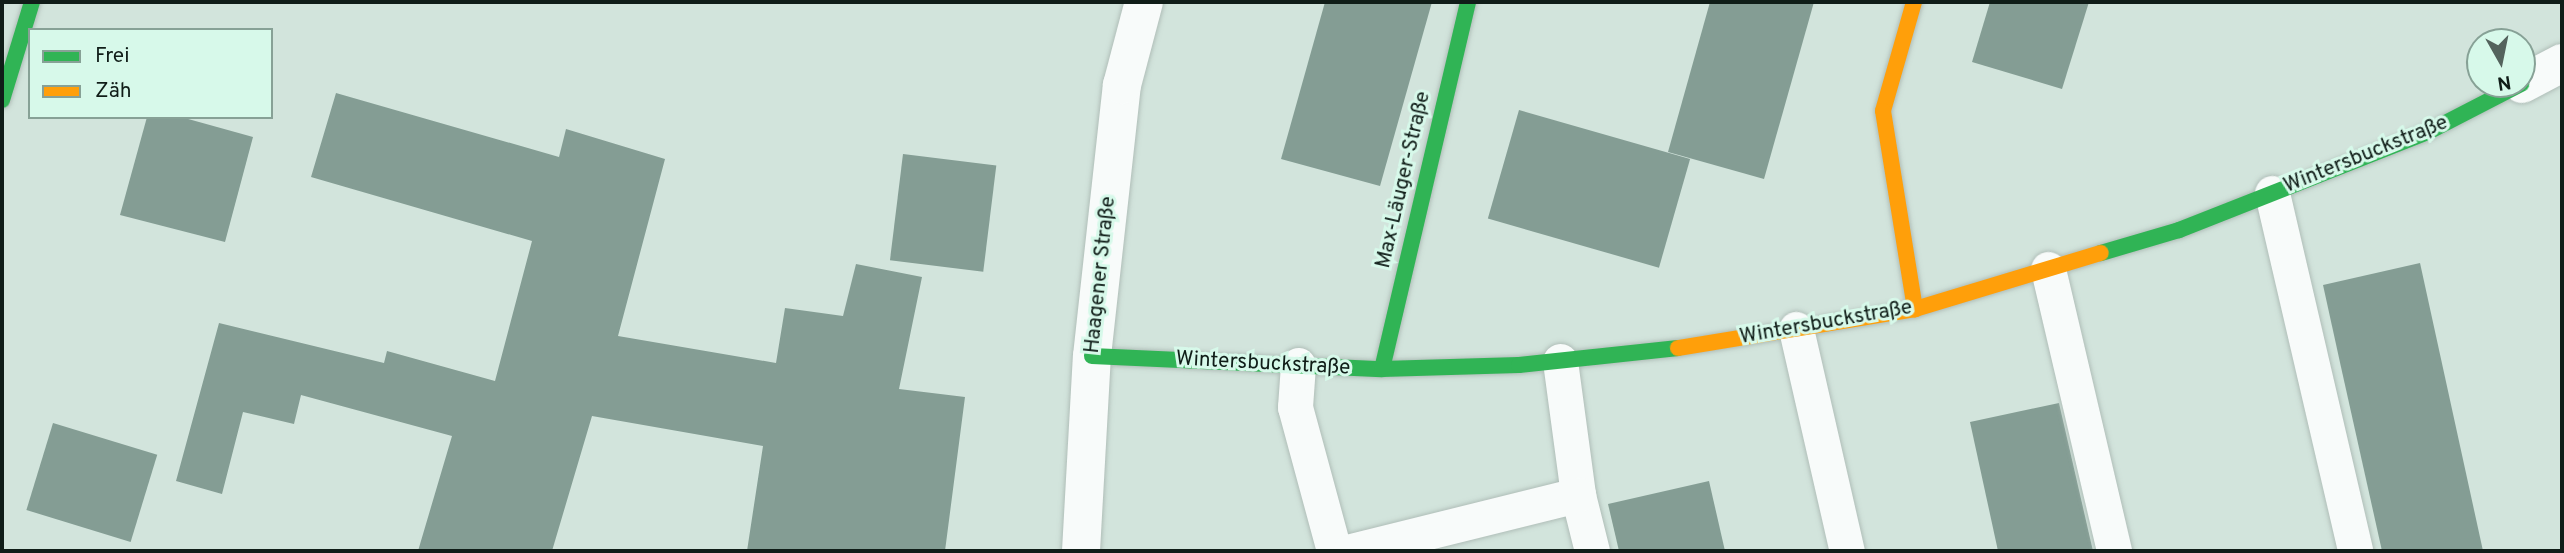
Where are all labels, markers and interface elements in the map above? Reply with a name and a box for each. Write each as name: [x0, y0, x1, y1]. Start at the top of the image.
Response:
legend: [28, 28, 273, 119]
north arrow: [2466, 28, 2536, 98]
text: Frei: [95, 43, 130, 70]
text: N: [2495, 69, 2513, 95]
text: Zäh: [95, 78, 132, 105]
street label: Max-Läuger-Straße: [1371, 89, 1437, 271]
street label: Wintersbuckstraße: [2280, 111, 2452, 199]
street label: Haagener Straße: [1080, 195, 1122, 355]
street label: Wintersbuckstraße: [1738, 295, 1914, 351]
street label: Wintersbuckstraße: [1175, 347, 1351, 381]

